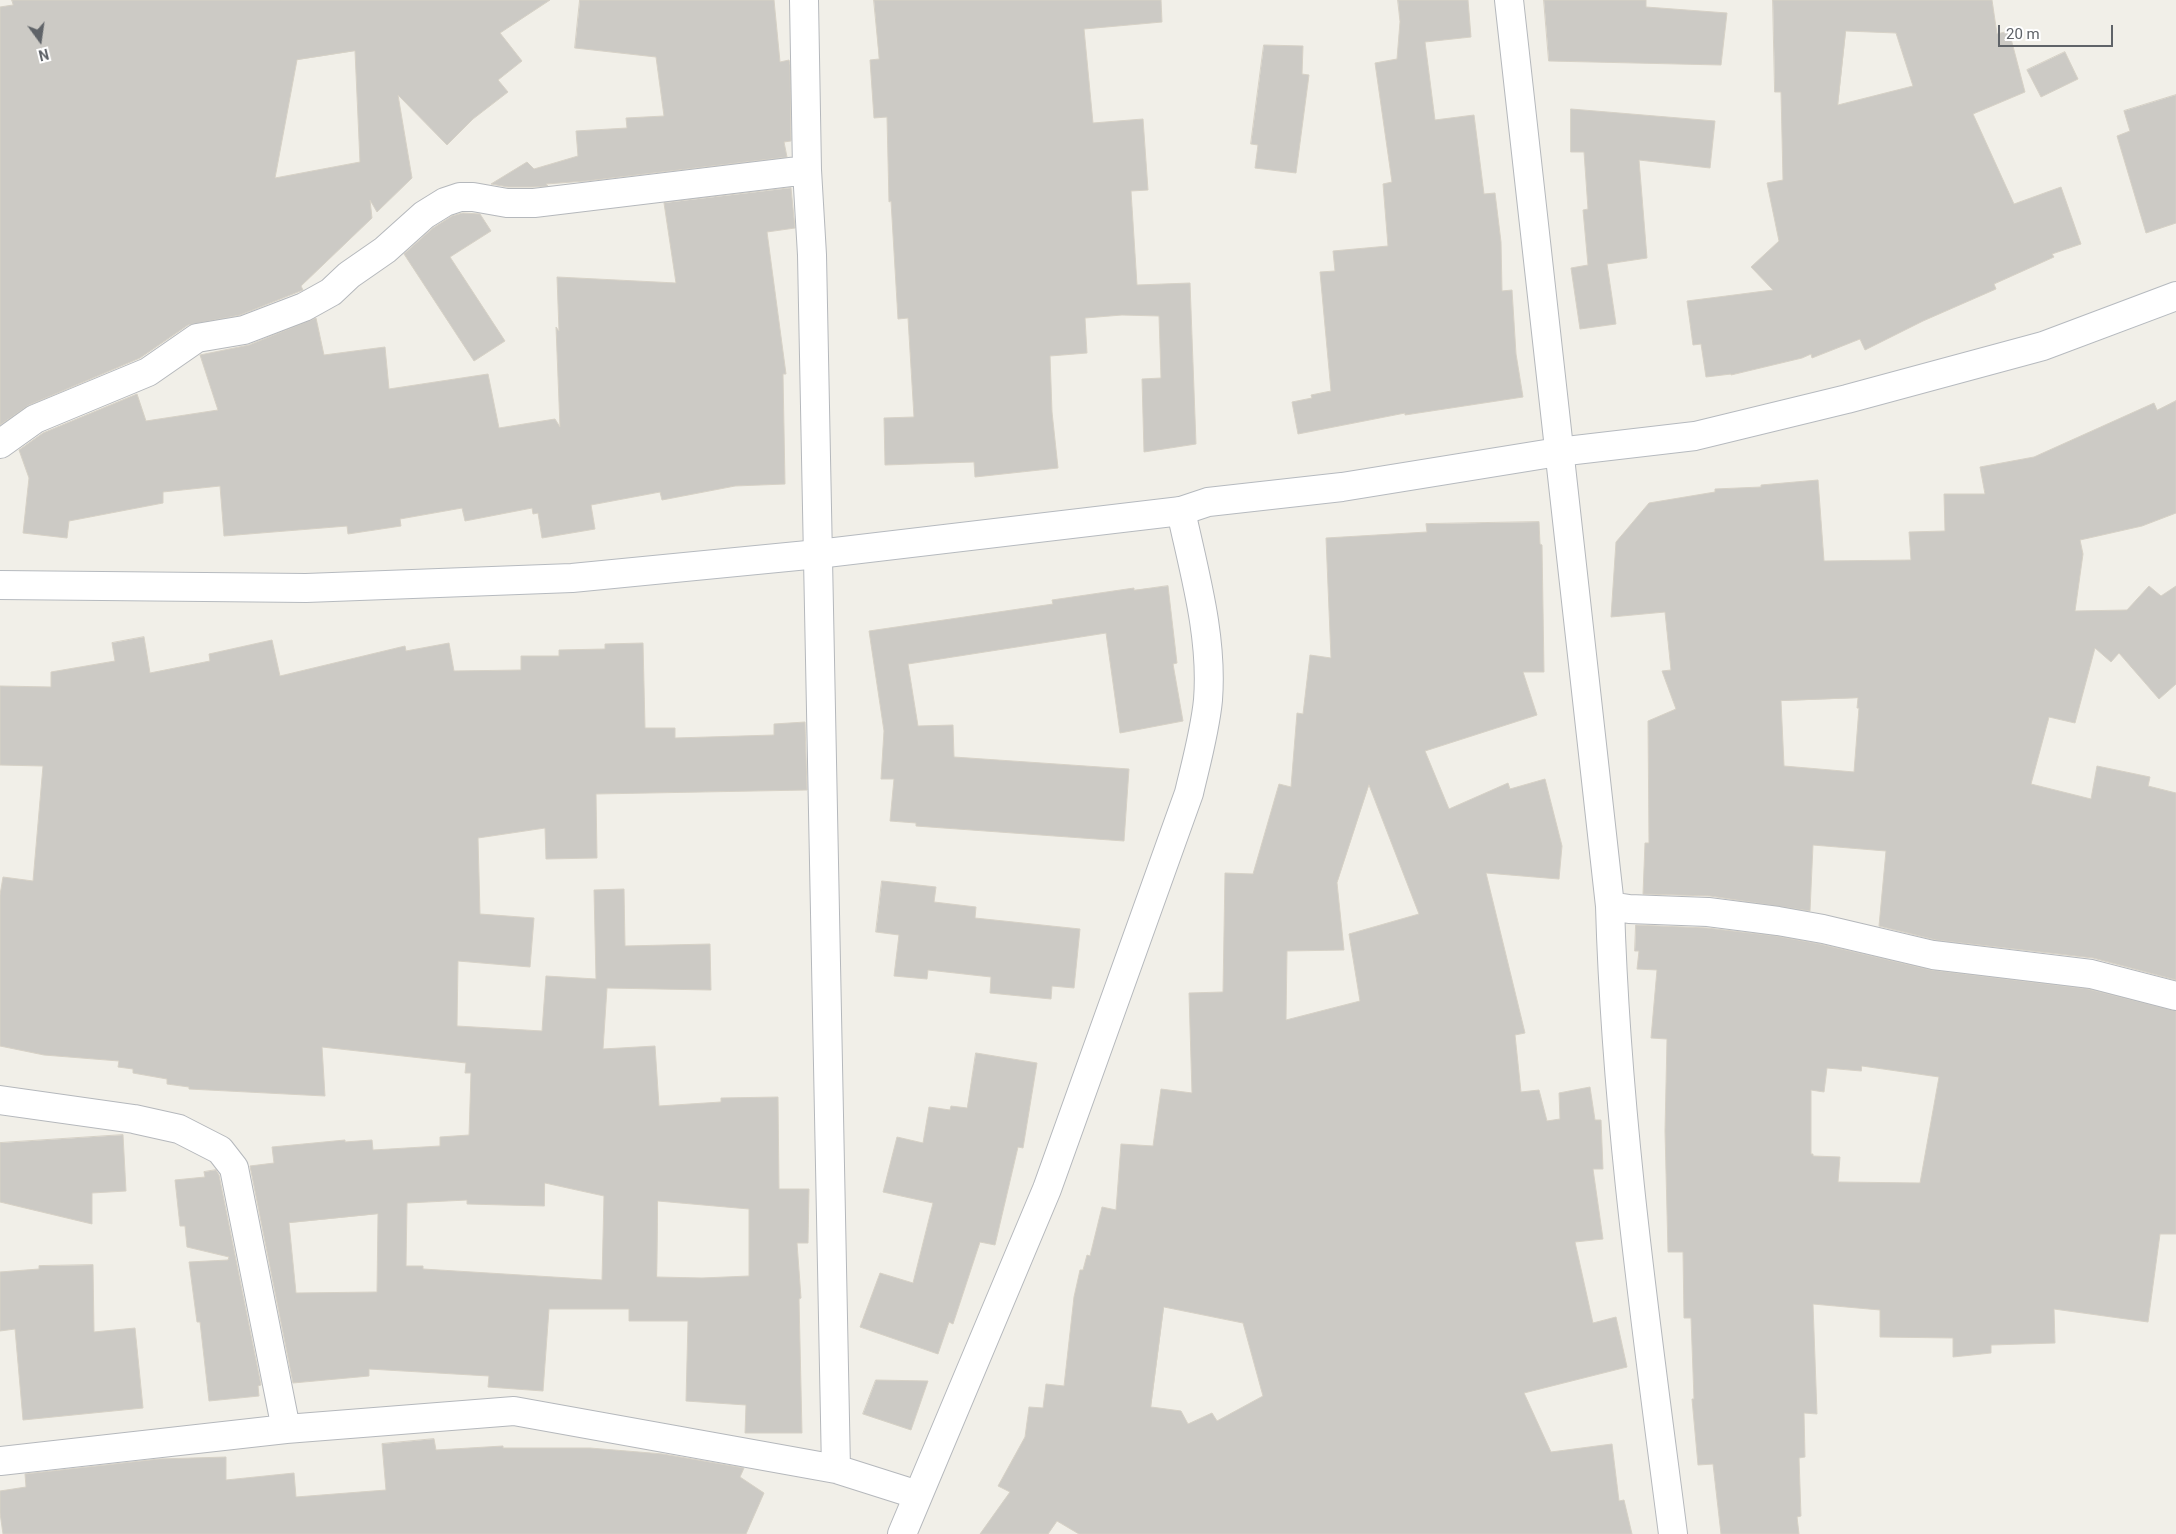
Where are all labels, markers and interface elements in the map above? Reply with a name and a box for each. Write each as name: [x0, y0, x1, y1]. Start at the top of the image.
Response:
north arrow: [15, 15, 65, 65]
scale bar: [2001, 15, 2116, 47]
text: 20 m: [2006, 25, 2040, 43]
text: N: [37, 46, 50, 64]

